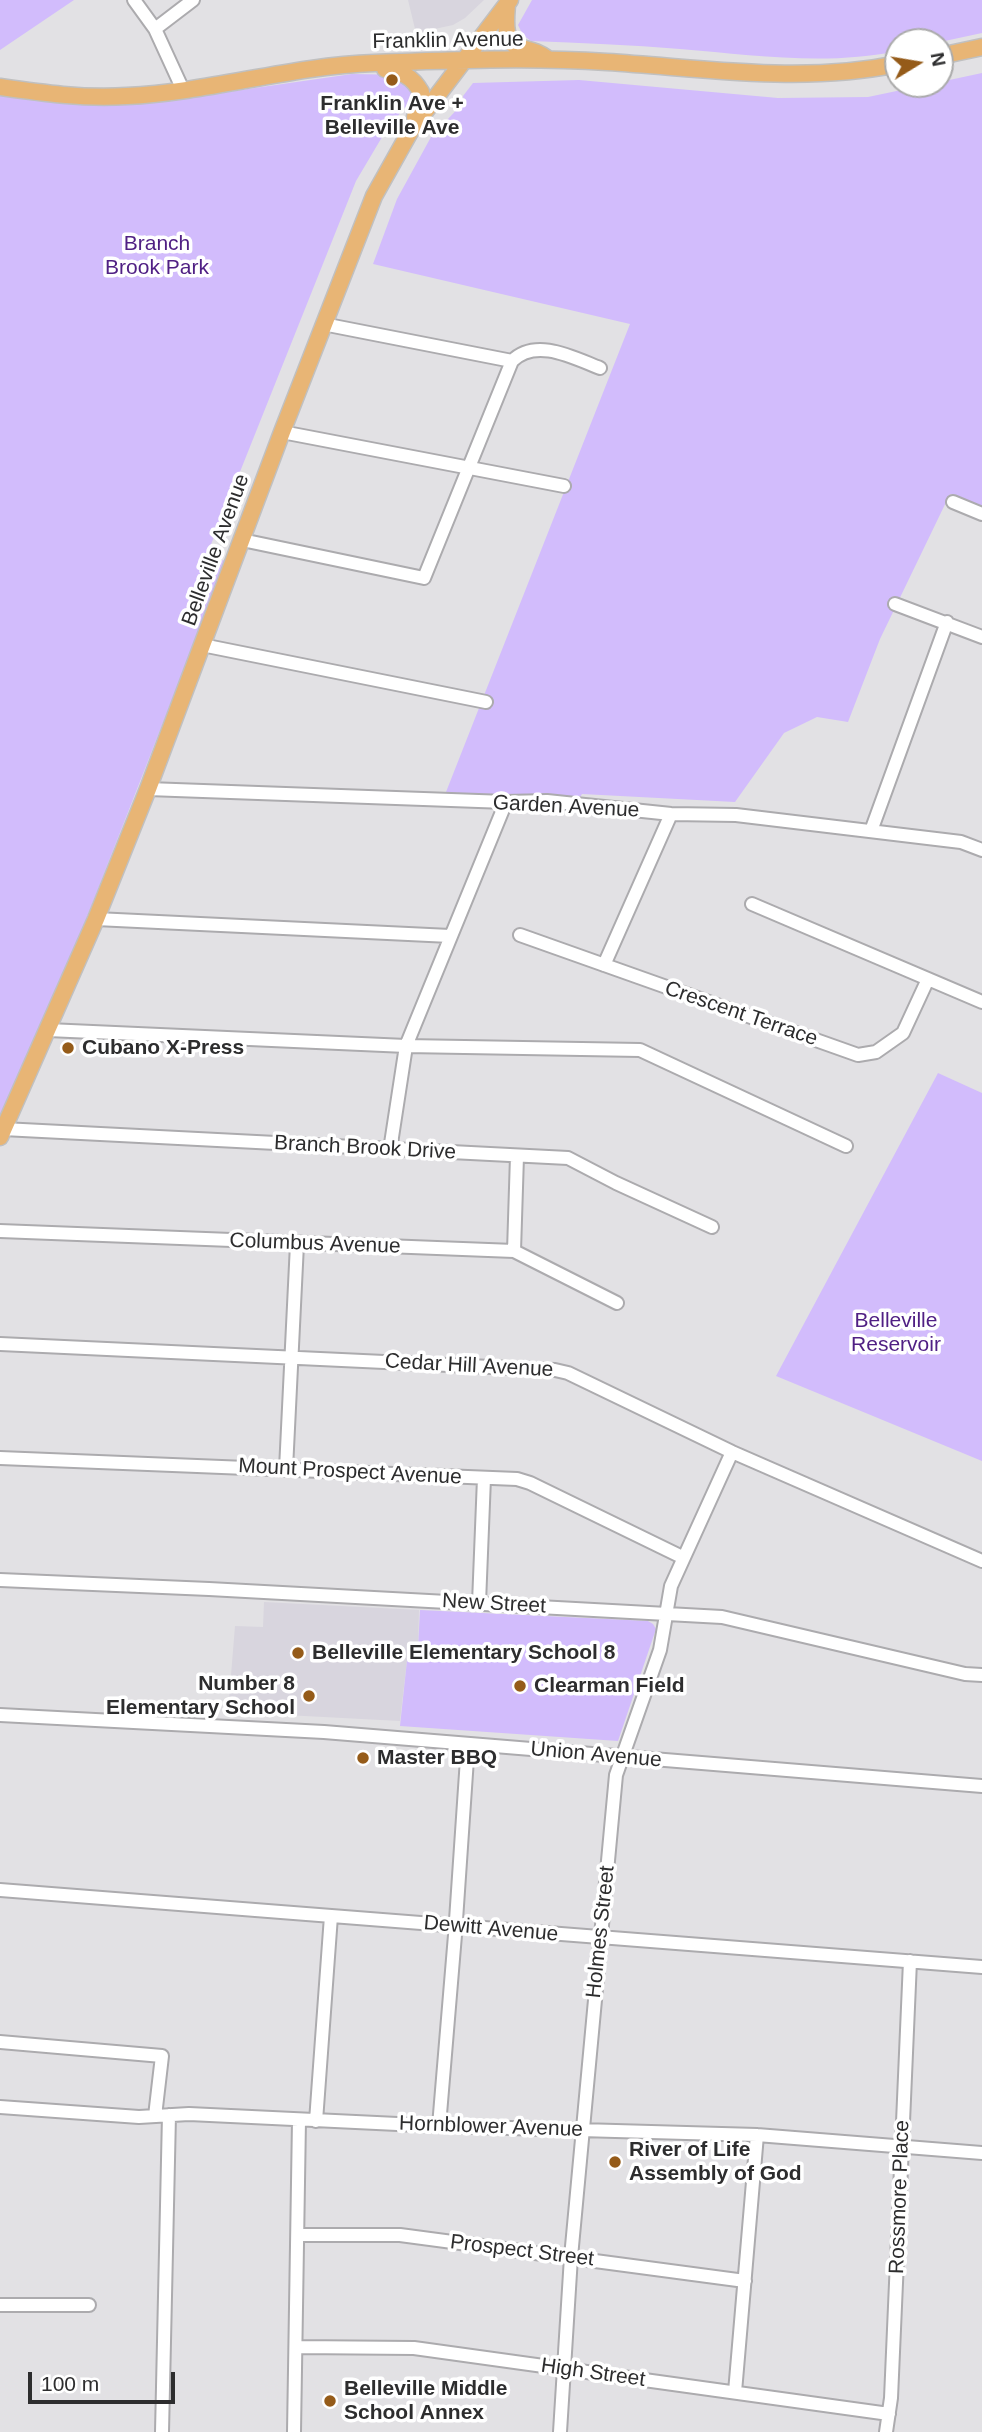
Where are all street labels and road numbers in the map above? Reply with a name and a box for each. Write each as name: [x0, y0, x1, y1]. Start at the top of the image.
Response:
street label: Franklin Avenue: [372, 27, 524, 55]
street label: Belleville Avenue: [177, 471, 255, 629]
street label: Garden Avenue: [492, 791, 640, 823]
street label: Crescent Terrace: [661, 976, 821, 1052]
street label: Branch Brook Drive: [273, 1131, 457, 1165]
street label: Columbus Avenue: [229, 1228, 401, 1260]
street label: Cedar Hill Avenue: [384, 1349, 554, 1383]
street label: Mount Prospect Avenue: [238, 1454, 462, 1490]
street label: New Street: [441, 1589, 547, 1619]
street label: Union Avenue: [529, 1737, 663, 1773]
street label: Holmes Street: [582, 1865, 620, 1999]
street label: Dewitt Avenue: [423, 1911, 559, 1947]
street label: Hornblower Avenue: [399, 2111, 583, 2143]
street label: Rossmore Place: [885, 2120, 915, 2274]
street label: Prospect Street: [449, 2230, 595, 2272]
street label: High Street: [539, 2353, 647, 2393]

